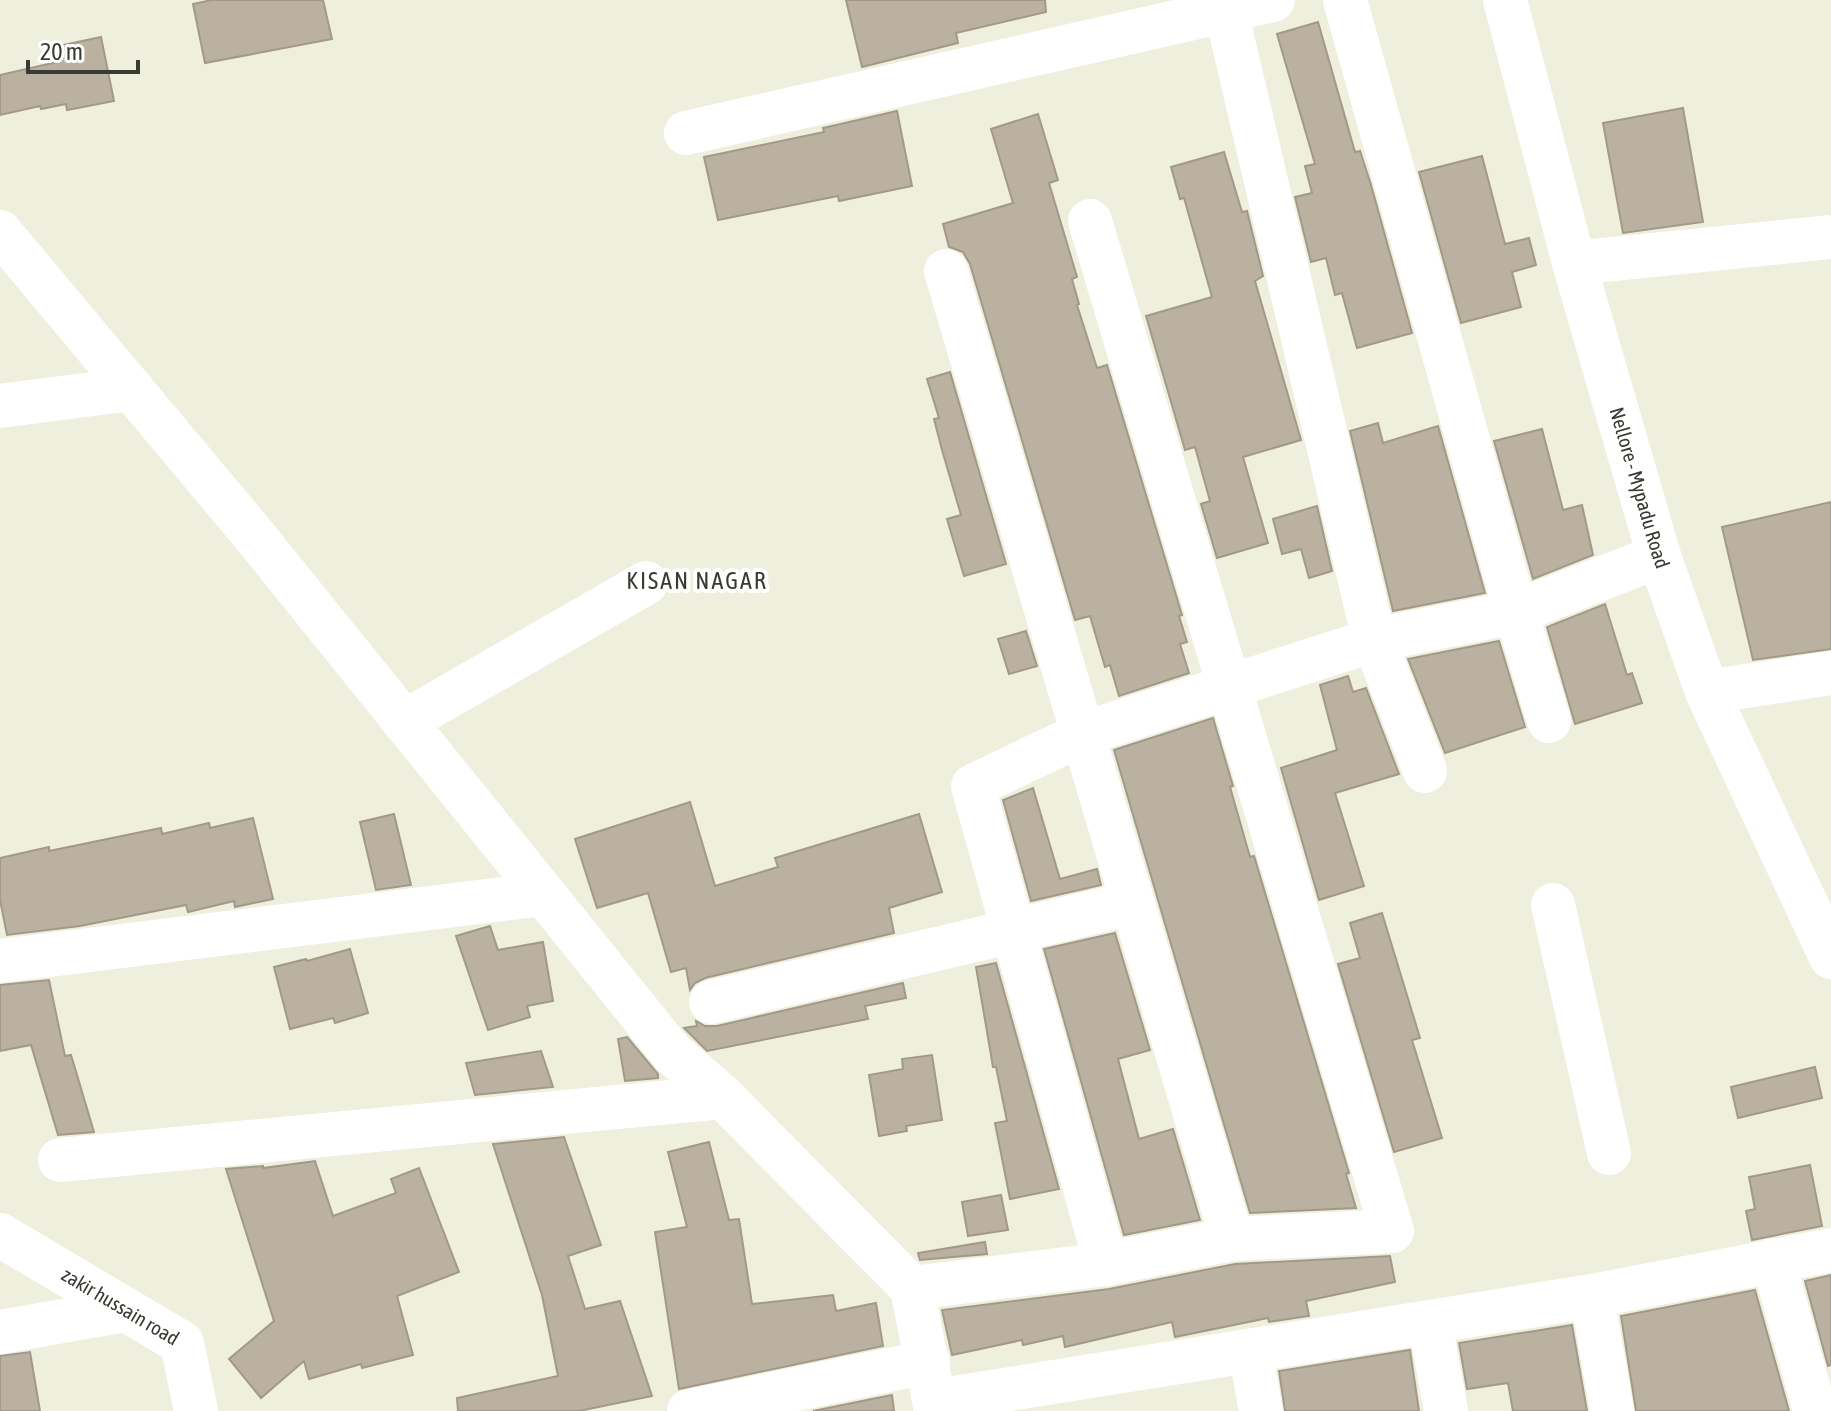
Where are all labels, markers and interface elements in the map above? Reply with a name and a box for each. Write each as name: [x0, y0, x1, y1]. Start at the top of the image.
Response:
scale bar: [28, 24, 138, 74]
text: 20 m: [40, 38, 83, 65]
street label: Nellore - Mypadu Road: [1605, 404, 1674, 571]
district label: KISAN NAGAR: [626, 567, 768, 594]
street label: zakir hussain road: [58, 1262, 183, 1350]

